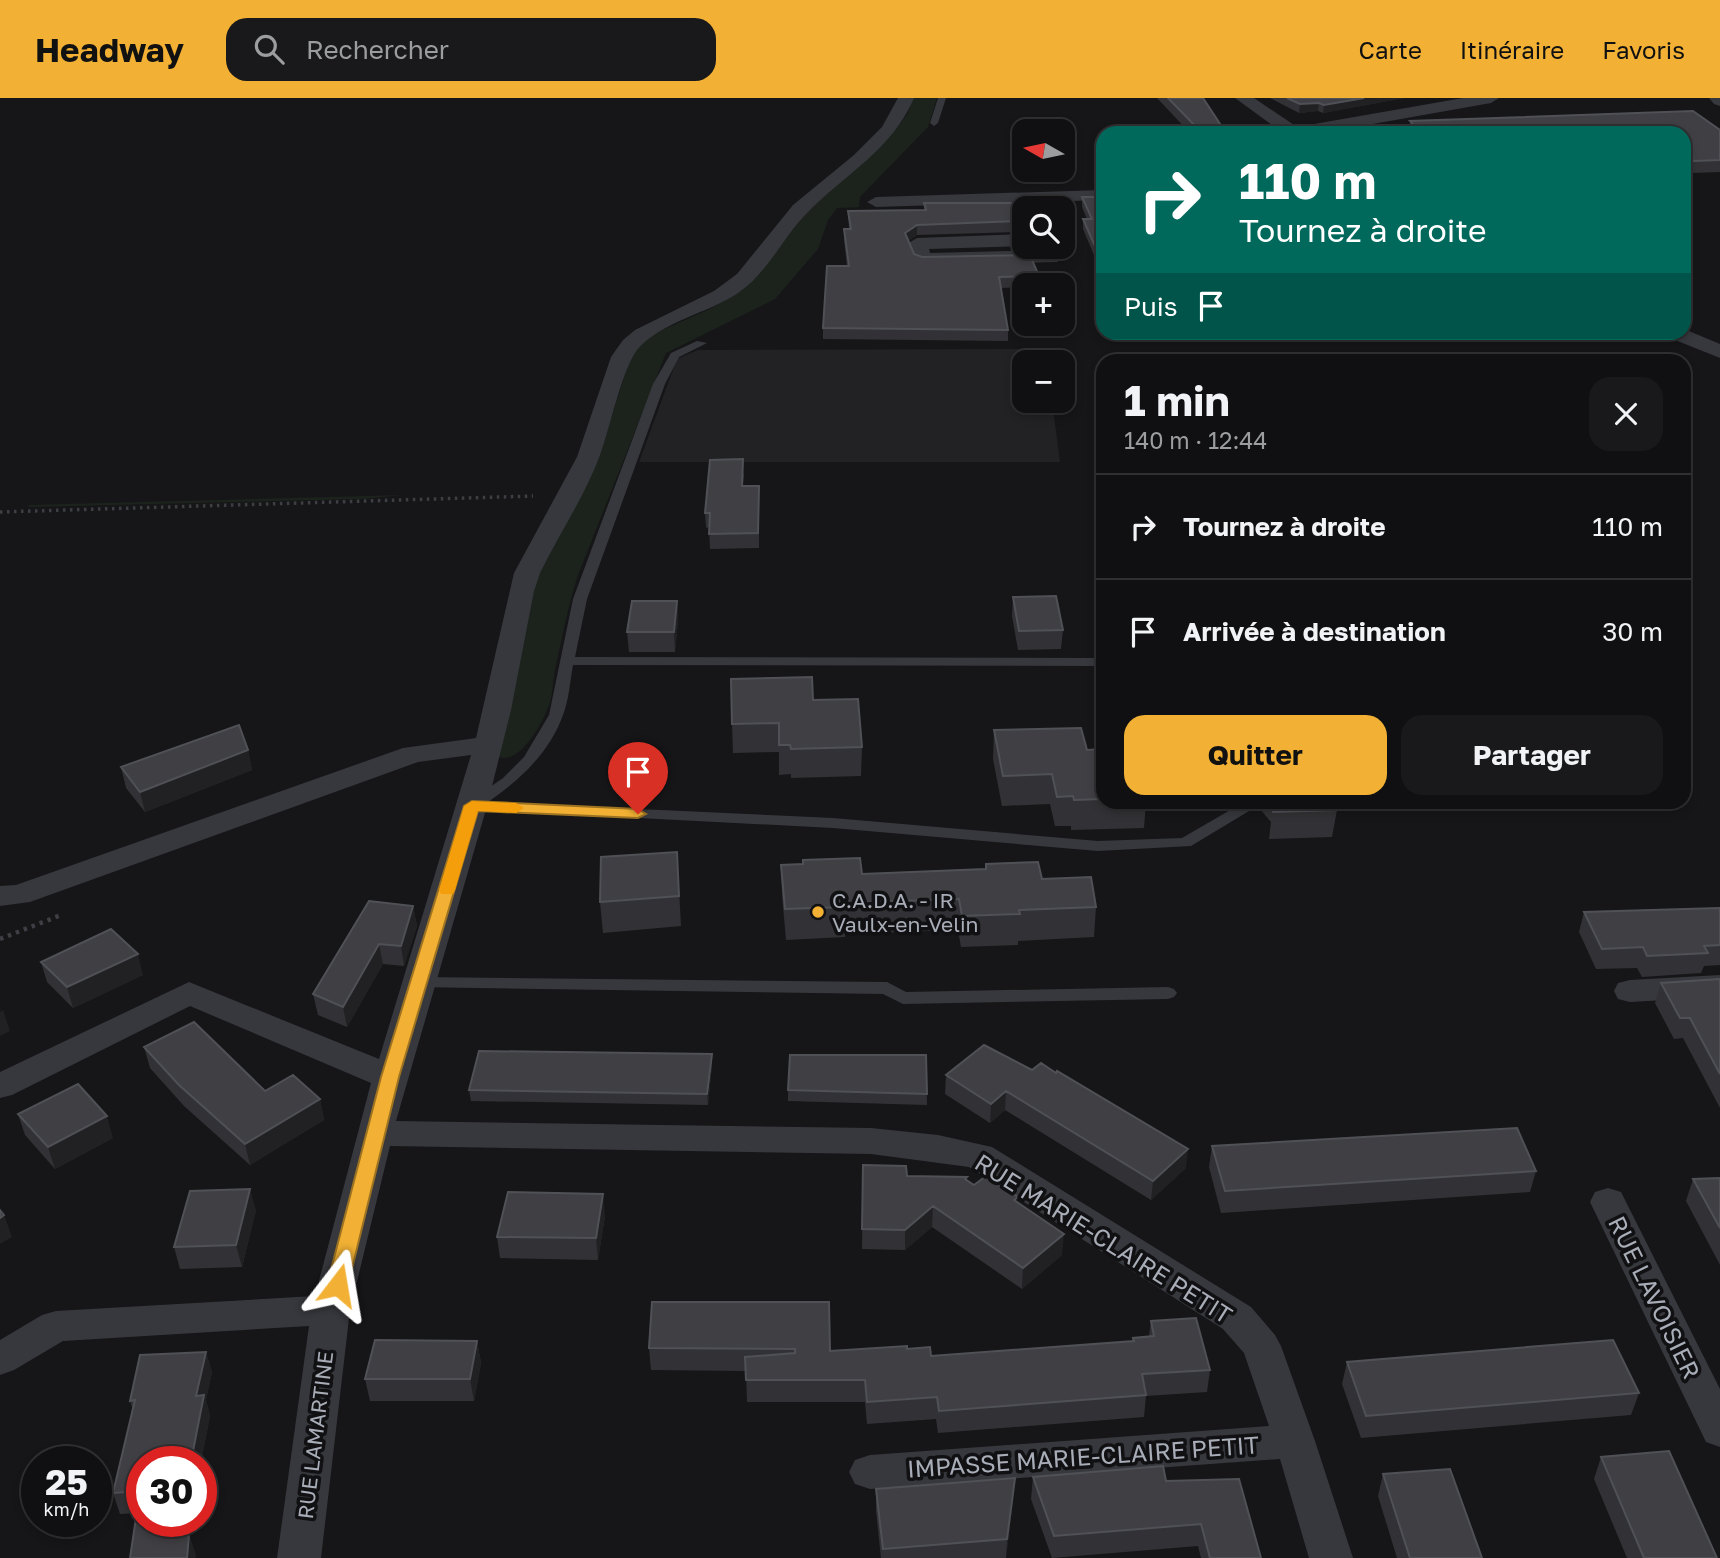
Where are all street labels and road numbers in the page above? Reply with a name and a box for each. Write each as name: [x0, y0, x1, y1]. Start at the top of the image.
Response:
street label: RUE MARIE-CLAIRE PETIT: [970, 1147, 1238, 1329]
street label: RUE LAVOISIER: [1603, 1211, 1707, 1383]
street label: RUE LAMARTINE: [292, 1350, 338, 1520]
street label: IMPASSE MARIE-CLAIRE PETIT: [906, 1429, 1260, 1483]

